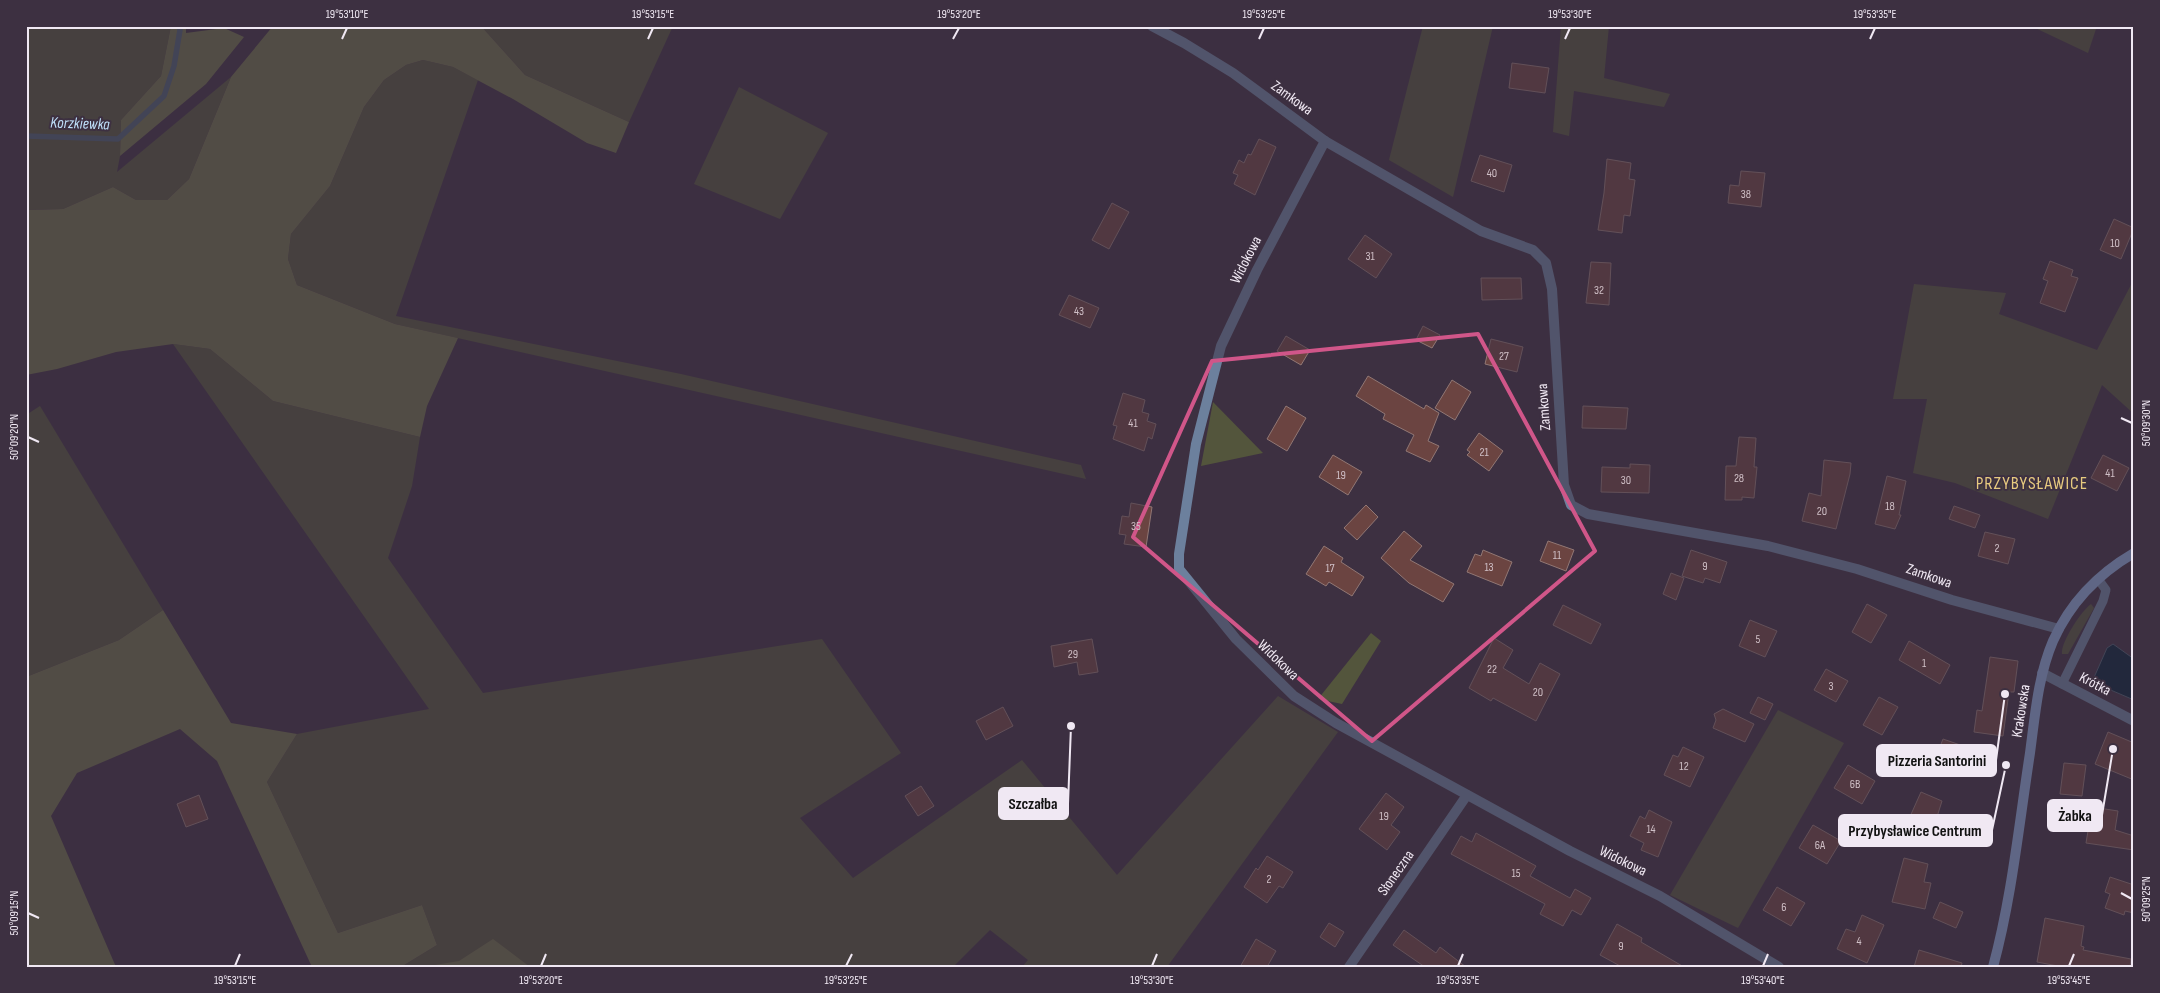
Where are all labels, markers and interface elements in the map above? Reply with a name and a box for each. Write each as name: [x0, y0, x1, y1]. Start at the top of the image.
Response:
text: 19°53'10"E: [326, 7, 368, 22]
text: 19°53'15"E: [632, 7, 674, 22]
text: 19°53'20"E: [937, 7, 981, 22]
text: 19°53'25"E: [1243, 7, 1286, 22]
text: 19°53'30"E: [1548, 7, 1592, 22]
text: 19°53'35"E: [1853, 7, 1897, 22]
street label: Zamkowa: [1267, 76, 1317, 120]
water label: Korzkiewka: [50, 113, 111, 135]
house number: 40: [1487, 166, 1497, 181]
house number: 38: [1741, 187, 1751, 202]
street label: Widokowa: [1226, 233, 1266, 287]
house number: 10: [2110, 236, 2120, 251]
house number: 31: [1365, 249, 1375, 264]
house number: 32: [1594, 283, 1604, 298]
house number: 43: [1074, 304, 1084, 319]
house number: 27: [1499, 349, 1509, 364]
street label: Zamkowa: [1533, 383, 1555, 431]
text: 50°09'30"N: [2139, 400, 2154, 446]
text: 50°09'20"N: [7, 414, 22, 460]
house number: 41: [1128, 416, 1138, 431]
house number: 21: [1479, 445, 1489, 460]
house number: 41: [2105, 466, 2115, 481]
house number: 19: [1336, 468, 1346, 483]
house number: 28: [1734, 471, 1744, 486]
house number: 30: [1621, 473, 1631, 488]
district label: PRZYBYSŁAWICE: [1976, 473, 2088, 494]
house number: 18: [1885, 499, 1895, 514]
house number: 20: [1817, 504, 1827, 519]
house number: 35: [1131, 519, 1141, 534]
house number: 2: [1995, 541, 2000, 556]
house number: 11: [1553, 548, 1562, 563]
house number: 9: [1702, 559, 1708, 574]
street label: Zamkowa: [1904, 559, 1955, 593]
house number: 13: [1484, 560, 1494, 575]
house number: 17: [1326, 561, 1335, 576]
house number: 5: [1756, 632, 1761, 647]
street label: Widokowa: [1253, 636, 1303, 685]
house number: 29: [1068, 647, 1078, 662]
house number: 1: [1922, 656, 1927, 671]
house number: 22: [1487, 662, 1497, 677]
street label: Krótka: [2076, 668, 2114, 700]
house number: 3: [1828, 679, 1834, 694]
street label: Krakowska: [2007, 683, 2035, 739]
house number: 20: [1533, 685, 1543, 700]
callout: Pizzeria Santorini: [1877, 745, 1996, 776]
text: Pizzeria Santorini: [1888, 752, 1986, 771]
house number: 12: [1679, 759, 1689, 774]
house number: 6B: [1850, 777, 1860, 792]
callout: Szczałba: [999, 788, 1068, 819]
text: Szczałba: [1008, 795, 1058, 814]
callout: Żabka: [2048, 800, 2102, 831]
text: Żabka: [2058, 807, 2092, 826]
house number: 19: [1379, 809, 1389, 824]
callout: Przybysławice Centrum: [1839, 815, 1992, 846]
house number: 14: [1646, 822, 1656, 837]
text: Przybysławice Centrum: [1848, 822, 1982, 841]
house number: 6A: [1815, 838, 1826, 853]
street label: Widokowa: [1596, 841, 1650, 881]
street label: Słoneczna: [1373, 846, 1419, 899]
house number: 15: [1511, 866, 1521, 881]
house number: 2: [1267, 872, 1272, 887]
text: 50°09'25"N: [2139, 876, 2154, 922]
text: 50°09'15"N: [7, 891, 22, 935]
house number: 6: [1781, 900, 1787, 915]
house number: 4: [1856, 934, 1862, 949]
house number: 9: [1618, 939, 1624, 954]
text: 19°53'15"E: [214, 973, 256, 988]
text: 19°53'20"E: [519, 973, 563, 988]
text: 19°53'25"E: [825, 973, 868, 988]
text: 19°53'30"E: [1130, 973, 1174, 988]
text: 19°53'35"E: [1436, 973, 1480, 988]
text: 19°53'40"E: [1741, 973, 1785, 988]
text: 19°53'45"E: [2047, 973, 2091, 988]

